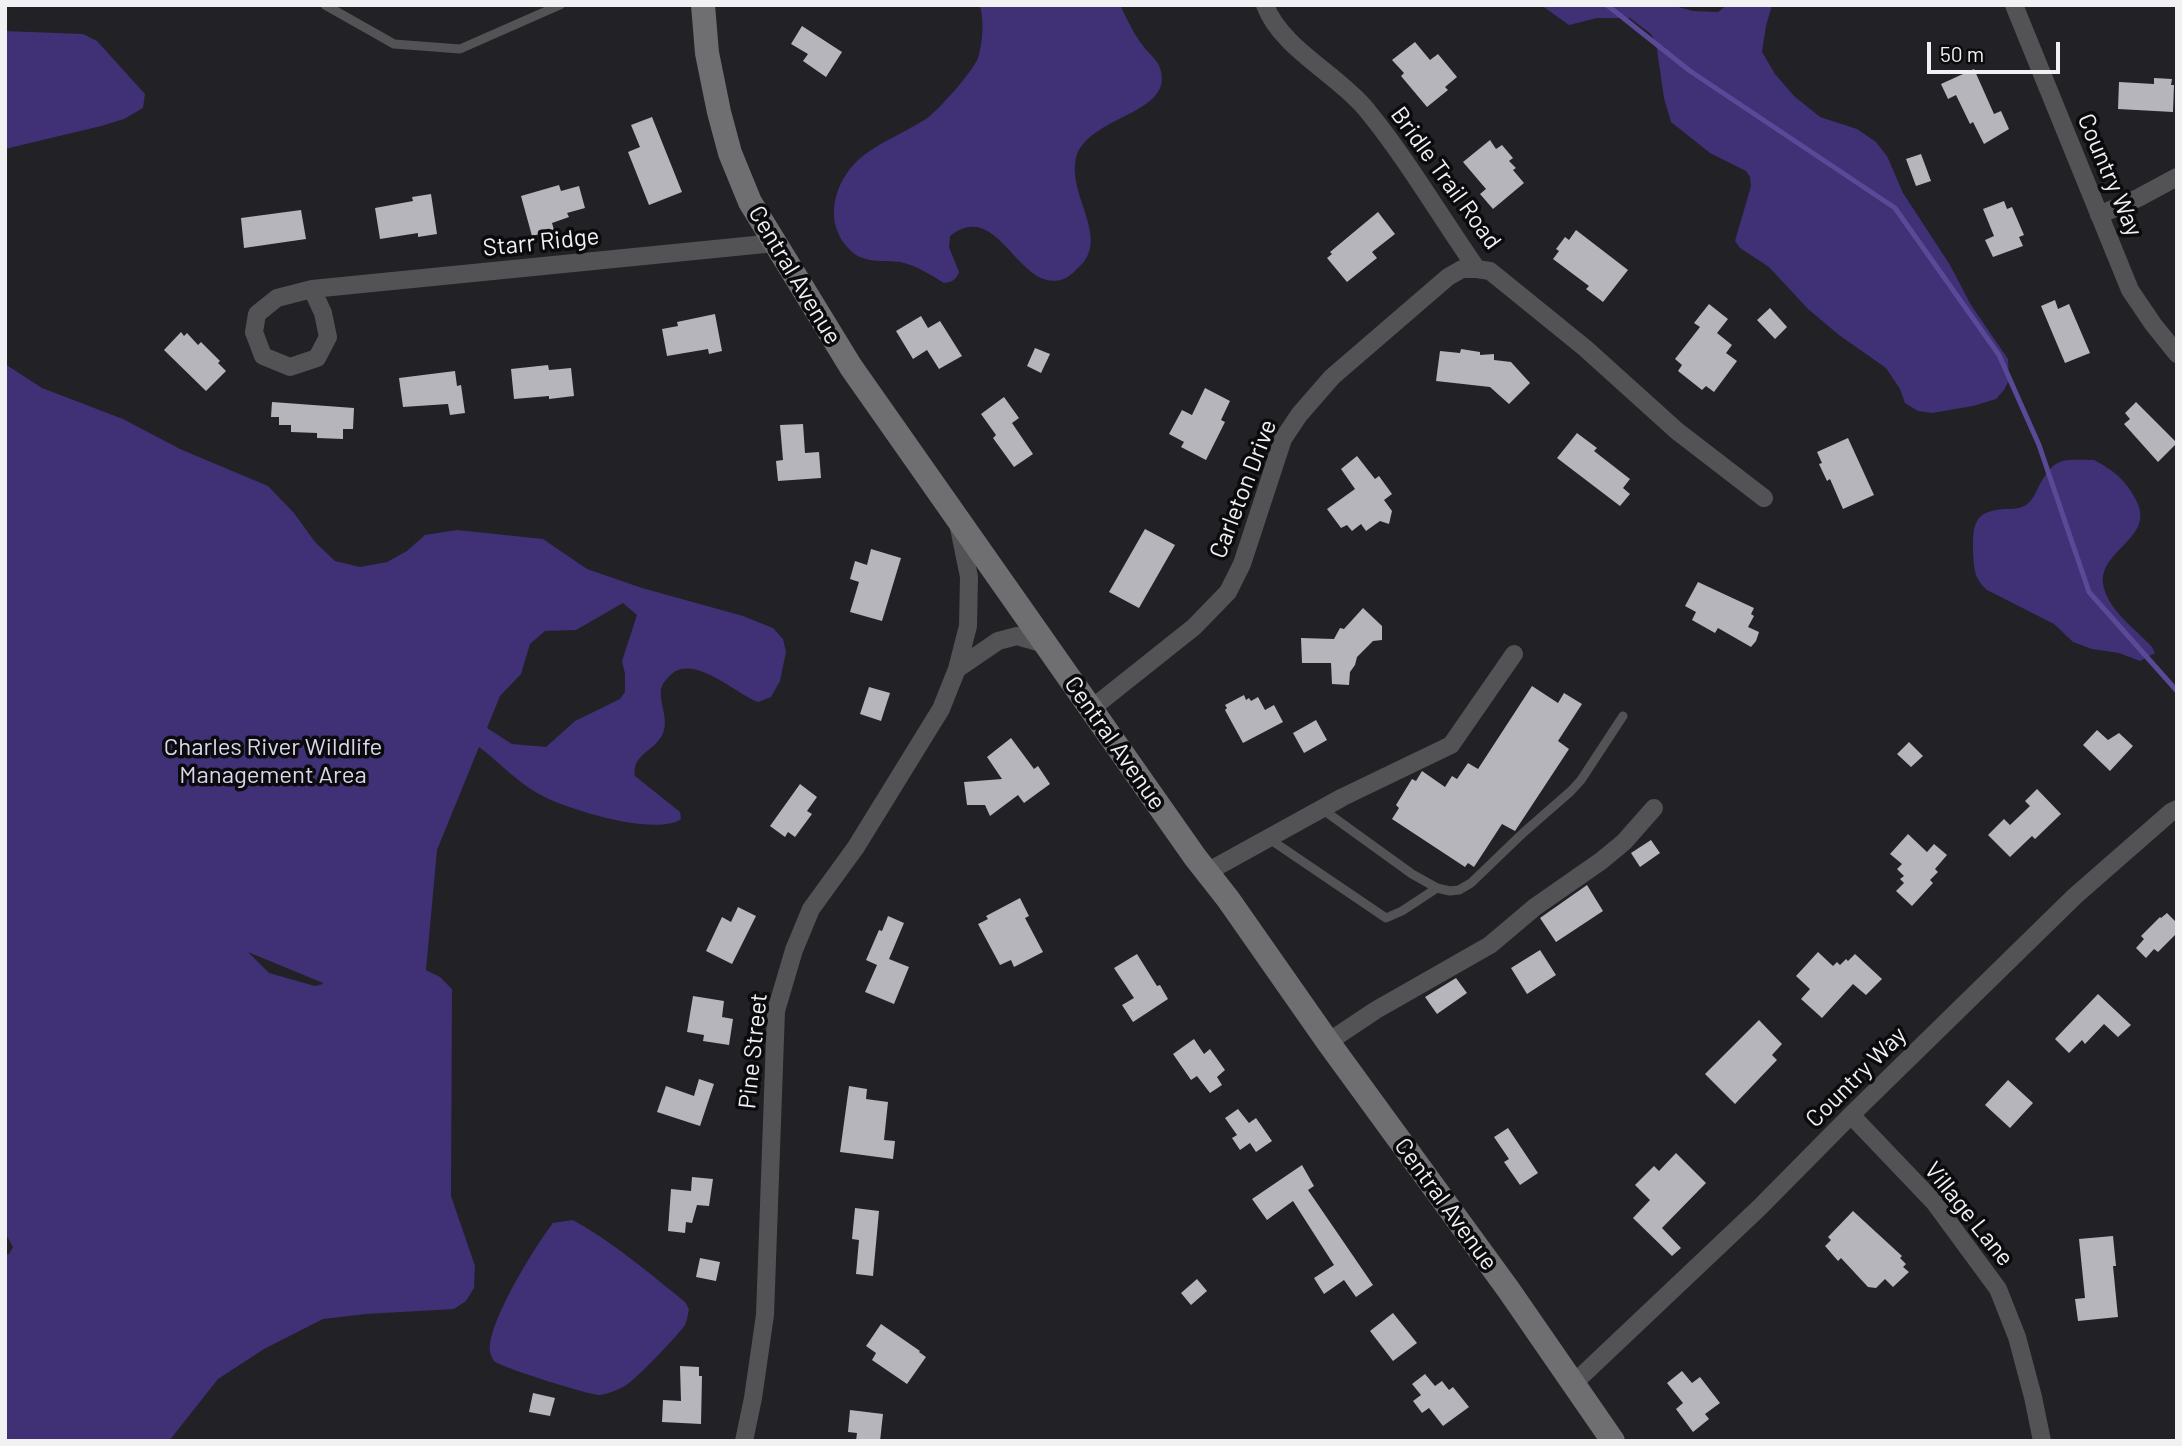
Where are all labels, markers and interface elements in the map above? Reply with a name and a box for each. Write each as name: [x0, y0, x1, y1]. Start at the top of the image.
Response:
scale bar: [1930, 28, 2063, 72]
text: 50 m: [1940, 41, 1984, 66]
street label: Bridle Trail Road: [1385, 101, 1507, 255]
street label: Country Way: [2071, 109, 2149, 241]
street label: Central Avenue: [742, 200, 848, 350]
street label: Starr Ridge: [481, 222, 601, 262]
street label: Carleton Drive: [1203, 416, 1283, 562]
street label: Central Avenue: [1058, 671, 1172, 815]
park label: Charles River Wildlife Management Area: [164, 733, 382, 789]
street label: Pine Street: [733, 992, 773, 1110]
street label: Country Way: [1800, 1021, 1912, 1133]
street label: Central Avenue: [1388, 1132, 1504, 1276]
street label: Village Lane: [1918, 1156, 2020, 1272]

